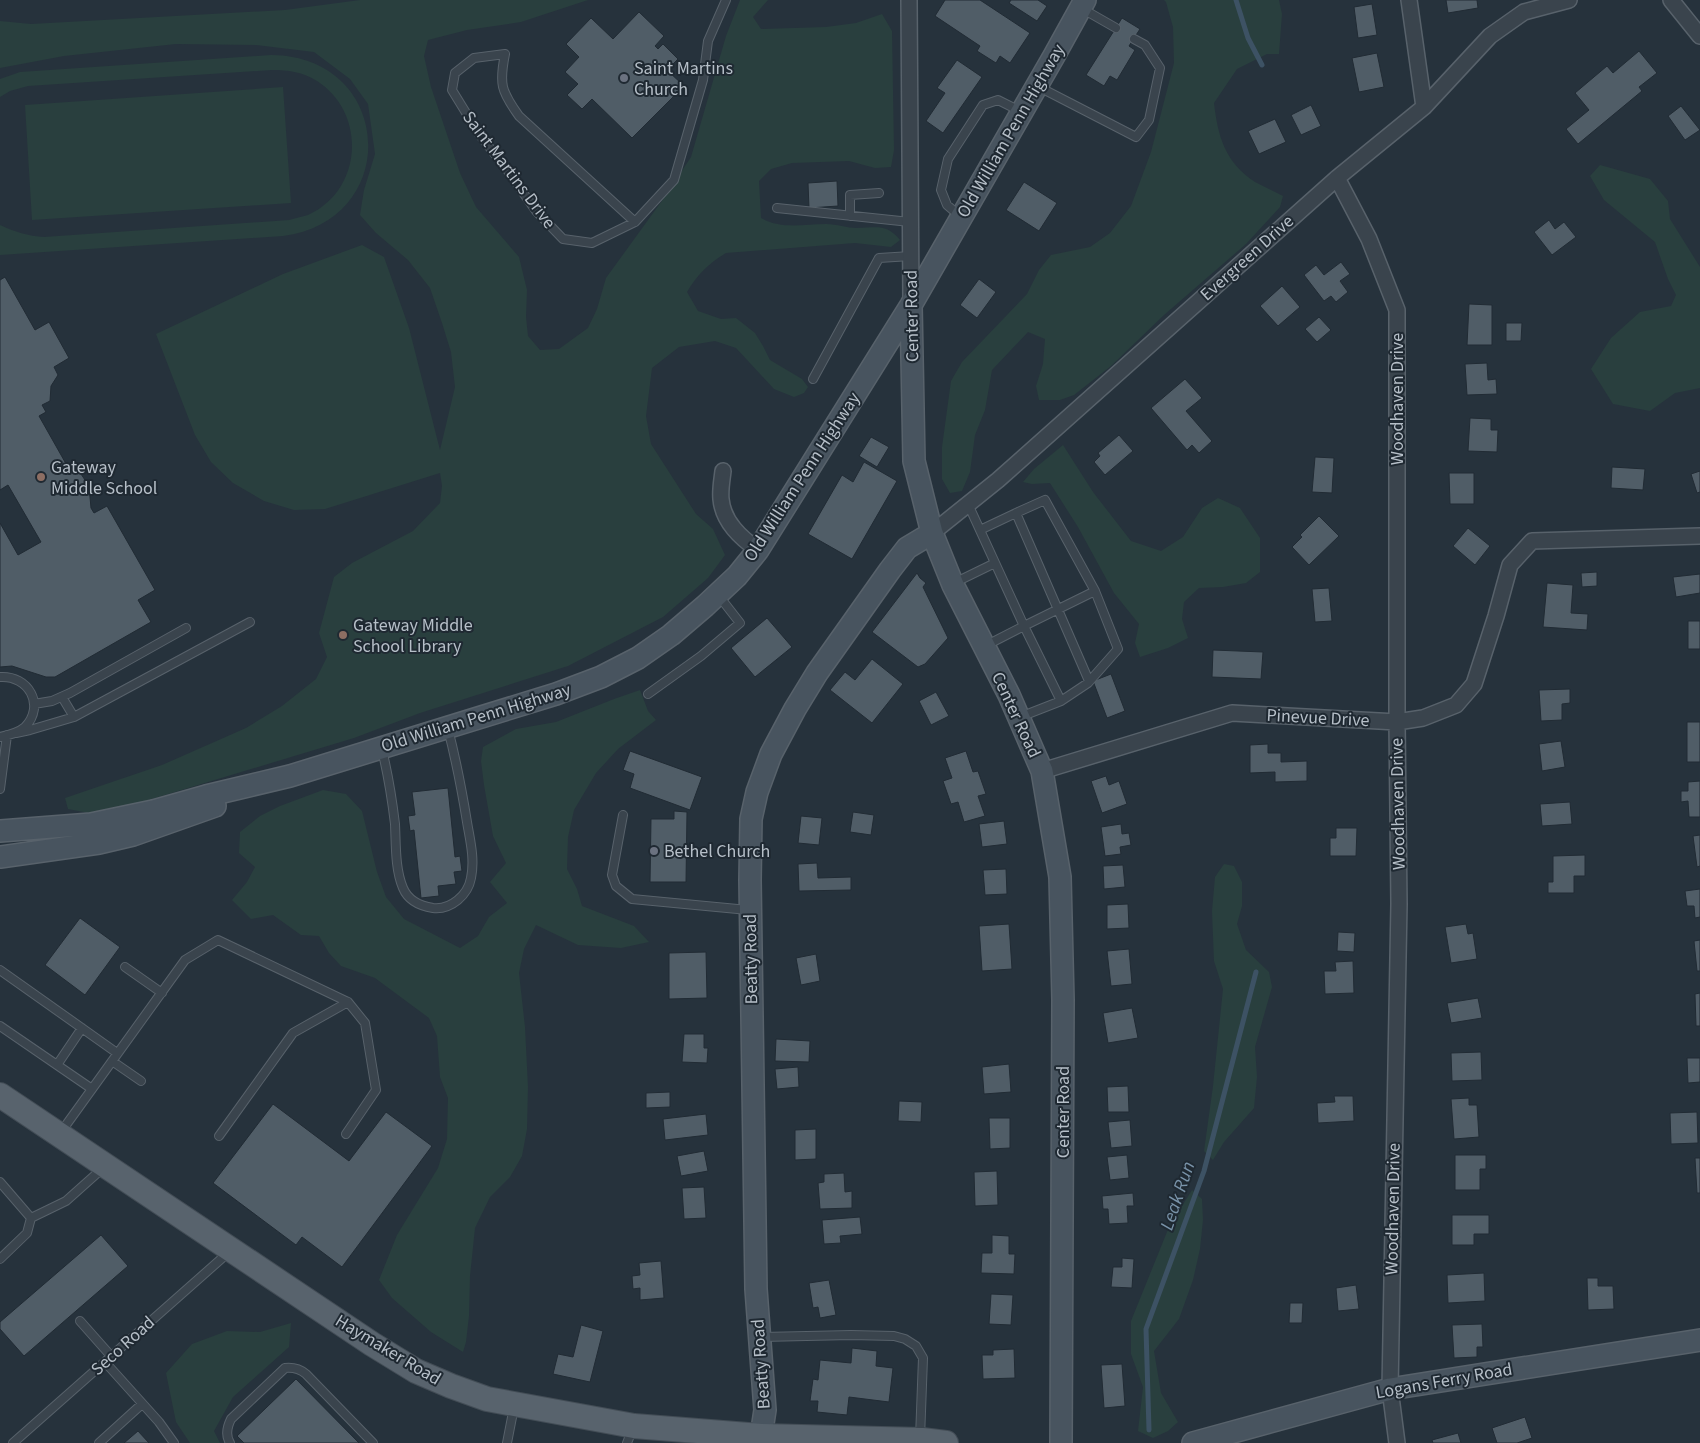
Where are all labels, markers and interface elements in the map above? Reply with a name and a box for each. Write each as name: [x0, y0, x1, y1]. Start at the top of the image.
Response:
street label: Old William Penn Highway: [951, 39, 1071, 223]
place label: Saint Martins Church: [634, 56, 733, 102]
marker: Saint Martins Church: [618, 72, 630, 84]
street label: Saint Martins Drive: [456, 106, 562, 234]
street label: Evergreen Drive: [1195, 209, 1299, 307]
street label: Center Road: [899, 270, 925, 362]
street label: Woodhaven Drive: [1385, 333, 1410, 465]
street label: Old William Penn Highway: [738, 387, 866, 566]
place label: Gateway Middle School: [51, 455, 157, 501]
marker: Gateway Middle School: [35, 471, 47, 483]
place label: Gateway Middle School Library: [353, 613, 473, 659]
marker: Gateway Middle School Library: [337, 629, 349, 641]
street label: Center Road: [985, 668, 1047, 762]
street label: Old William Penn Highway: [378, 677, 574, 759]
street label: Pinevue Drive: [1266, 703, 1370, 733]
street label: Woodhaven Drive: [1384, 738, 1412, 870]
place label: Bethel Church: [664, 839, 770, 864]
marker: Bethel Church: [648, 845, 660, 857]
street label: Beatty Road: [738, 914, 764, 1004]
street label: Center Road: [1051, 1066, 1076, 1158]
street label: Woodhaven Drive: [1379, 1143, 1407, 1275]
water label: Leak Run: [1154, 1158, 1202, 1234]
street label: Haymaker Road: [330, 1309, 446, 1391]
street label: Seco Road: [86, 1310, 160, 1382]
street label: Beatty Road: [745, 1318, 777, 1410]
street label: Logans Ferry Road: [1374, 1357, 1514, 1405]

